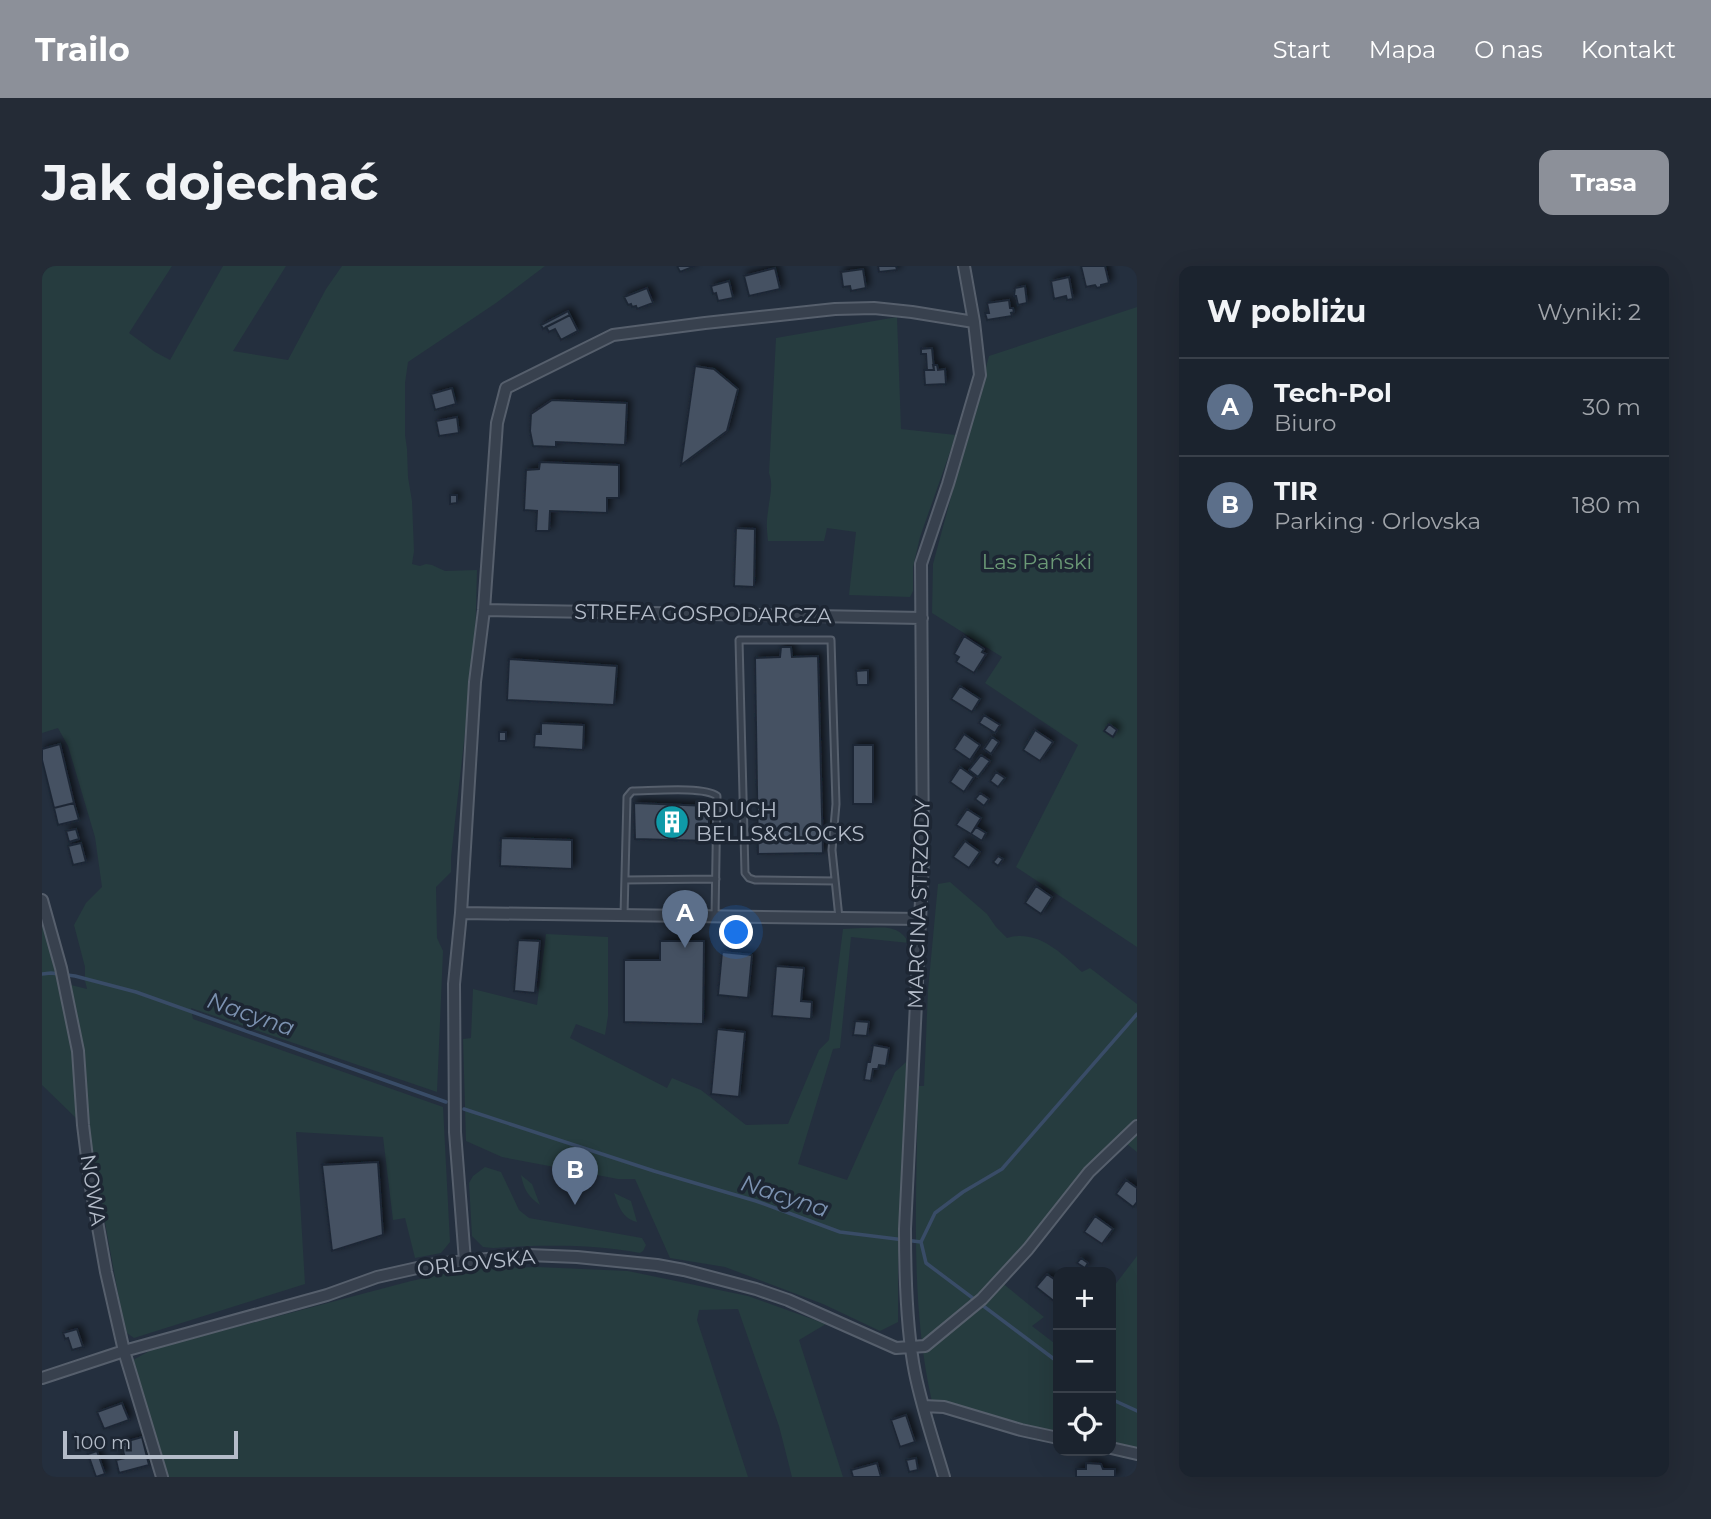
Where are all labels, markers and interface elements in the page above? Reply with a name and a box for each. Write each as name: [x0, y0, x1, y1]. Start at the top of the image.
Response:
text: Trailo: [35, 29, 130, 69]
text: Start: [1273, 35, 1331, 64]
text: Mapa: [1369, 35, 1436, 64]
text: O nas: [1474, 35, 1543, 64]
text: Kontakt: [1581, 35, 1676, 64]
button: Trasa: [1539, 150, 1669, 215]
text: Jak dojechać: [42, 153, 378, 212]
text: W pobliżu: [1207, 293, 1366, 330]
text: Wyniki: 2: [1537, 298, 1641, 326]
text: Tech-Pol: [1274, 377, 1392, 409]
text: A: [1221, 393, 1239, 421]
text: 30 m: [1582, 393, 1641, 421]
text: Biuro: [1274, 409, 1336, 437]
text: TIR: [1274, 475, 1318, 507]
text: B: [1221, 491, 1239, 519]
text: 180 m: [1572, 491, 1641, 519]
text: Parking · Orlovska: [1274, 507, 1481, 535]
park label: Las Pański: [982, 549, 1092, 574]
street label: STREFA GOSPODARCZA: [574, 599, 833, 628]
place label: RDUCH BELLS&CLOCKS: [696, 797, 864, 846]
street label: MARCINA STRZODY: [902, 798, 935, 1009]
building icon: RDUCH BELLS&CLOCKS: [653, 803, 691, 841]
pin: A: [662, 890, 708, 948]
your location: [719, 915, 753, 949]
water label: Nacyna: [204, 986, 298, 1042]
pin: B: [552, 1147, 598, 1205]
street label: NOWA: [76, 1152, 112, 1228]
water label: Nacyna: [738, 1169, 832, 1223]
street label: ORLOVSKA: [416, 1244, 537, 1281]
map controls: [1053, 1267, 1116, 1456]
button: +: [1053, 1267, 1116, 1330]
button: −: [1053, 1330, 1116, 1393]
button: locate: [1053, 1393, 1116, 1456]
scale bar: [63, 1428, 238, 1460]
text: 100 m: [74, 1431, 131, 1454]

